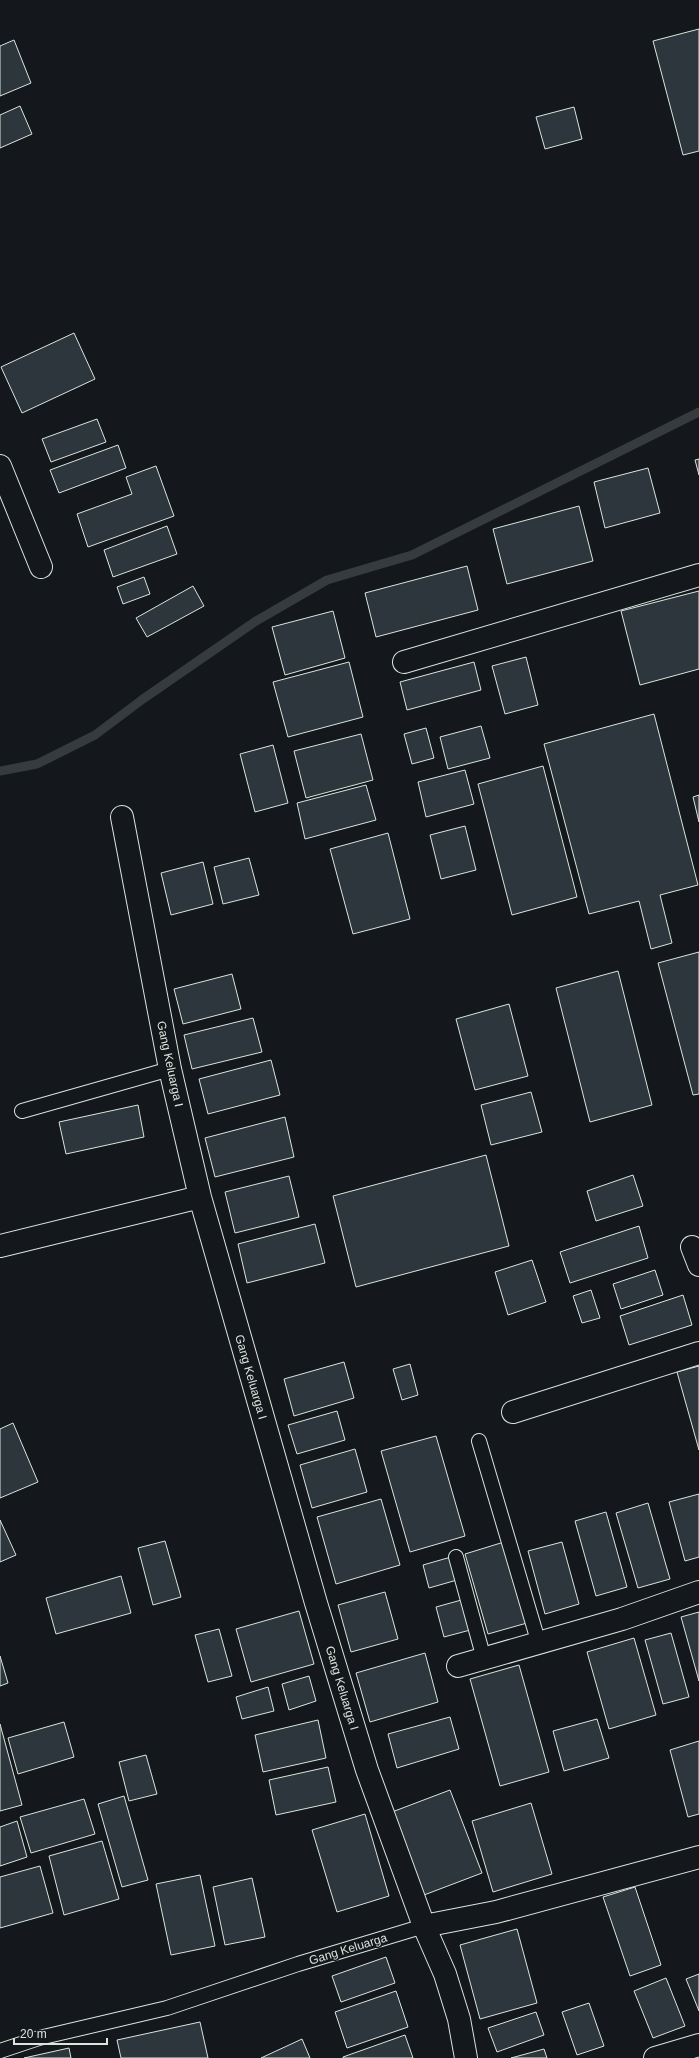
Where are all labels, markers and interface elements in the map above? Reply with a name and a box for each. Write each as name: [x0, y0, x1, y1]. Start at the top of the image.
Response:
street label: Gang Keluarga I: [154, 1020, 186, 1108]
street label: Gang Keluarga I: [232, 1333, 270, 1421]
street label: Gang Keluarga I: [323, 1644, 361, 1732]
street label: Gang Keluarga: [307, 1930, 389, 1967]
scale bar: [14, 2020, 107, 2046]
text: 20 m: [20, 2027, 47, 2041]

